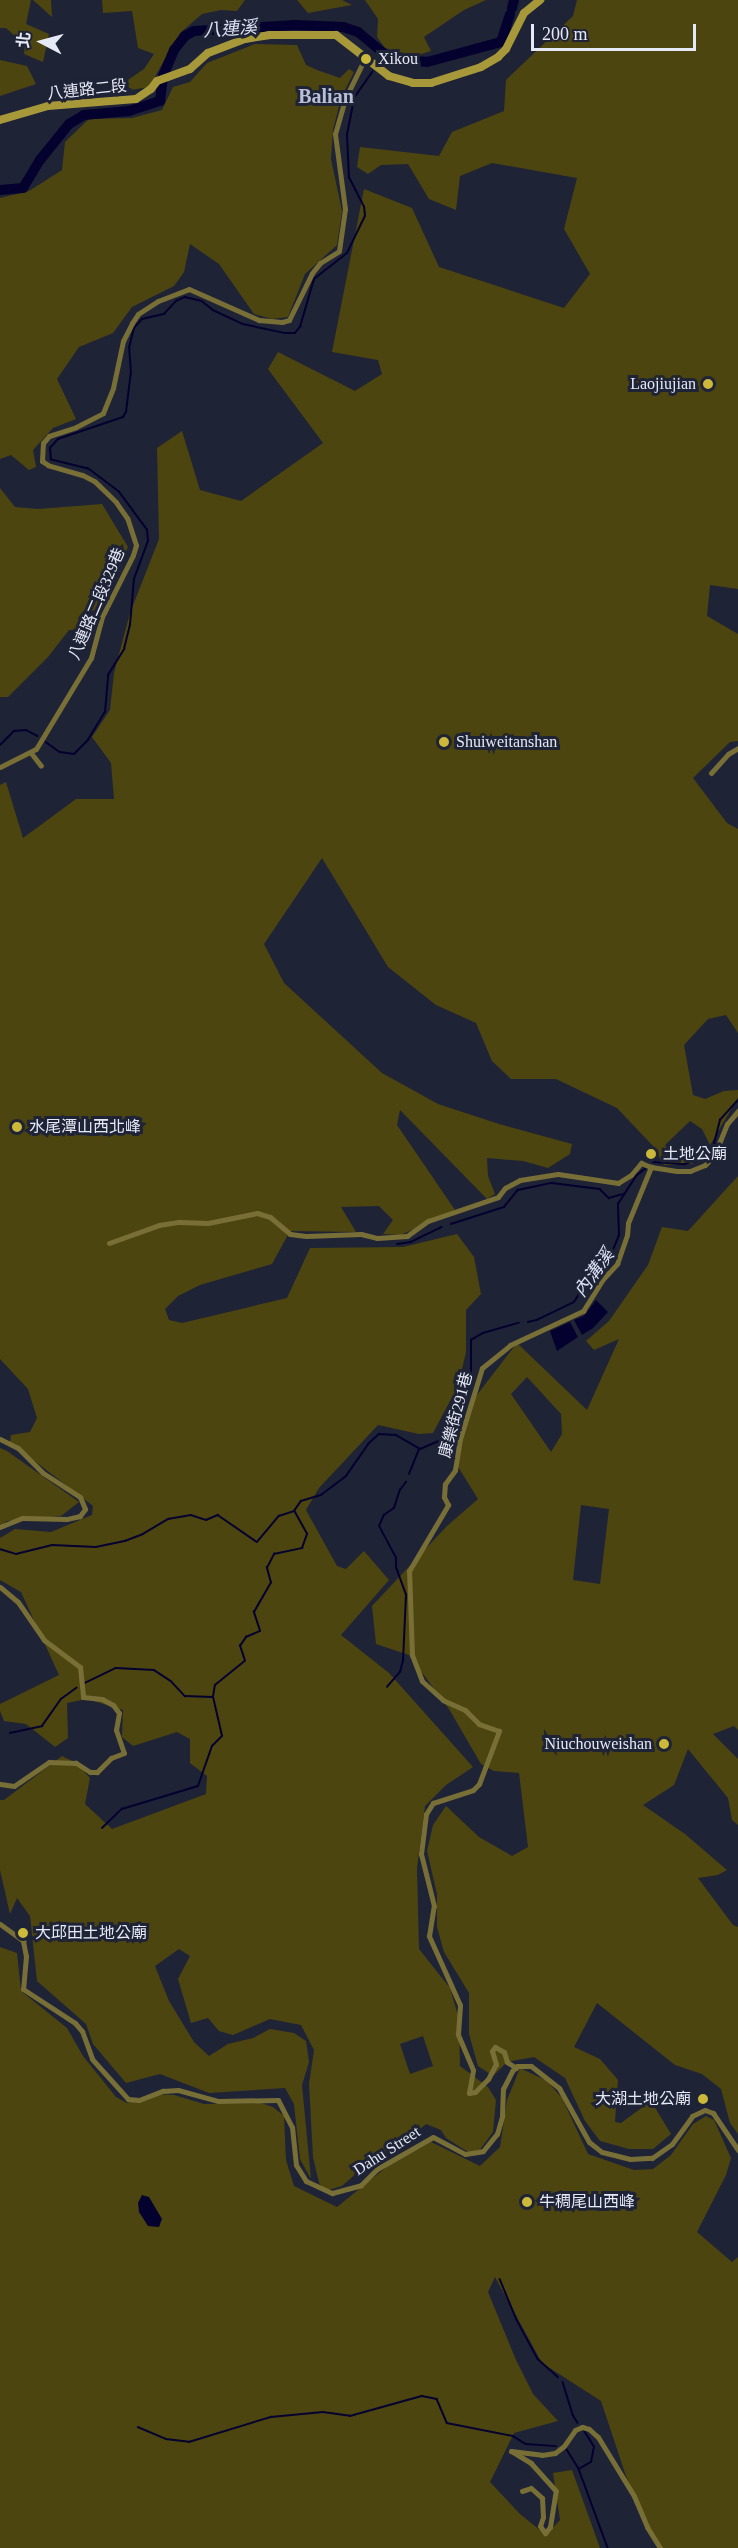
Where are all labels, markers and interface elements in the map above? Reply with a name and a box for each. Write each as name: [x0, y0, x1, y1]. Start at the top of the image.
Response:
north arrow: [12, 12, 72, 72]
scale bar: [534, 12, 699, 50]
water label: 八連溪: [202, 16, 258, 42]
text: 200 m: [542, 24, 588, 44]
text: 北: [14, 31, 33, 49]
place label: Xikou: [378, 49, 418, 69]
marker: Xikou: [359, 52, 373, 66]
street label: 八連路二段: [46, 76, 128, 104]
district label: Balian: [298, 84, 354, 108]
place label: Laojiujian: [630, 374, 696, 394]
marker: Laojiujian: [701, 377, 715, 391]
street label: 八連路二段329巷: [65, 545, 129, 663]
place label: Shuiweitanshan: [456, 732, 557, 752]
marker: Shuiweitanshan: [437, 735, 451, 749]
place label: 水尾潭山西北峰: [29, 1117, 141, 1137]
marker: 水尾潭山西北峰: [10, 1120, 24, 1134]
place label: 土地公廟: [663, 1144, 727, 1164]
marker: 土地公廟: [644, 1147, 658, 1161]
water label: 內溝溪: [569, 1245, 619, 1301]
street label: 康樂街291巷: [435, 1370, 477, 1460]
place label: Niuchouweishan: [544, 1734, 652, 1754]
marker: Niuchouweishan: [657, 1737, 671, 1751]
place label: 大邱田土地公廟: [35, 1923, 147, 1943]
marker: 大邱田土地公廟: [16, 1926, 30, 1940]
place label: 大湖土地公廟: [595, 2089, 691, 2109]
marker: 大湖土地公廟: [696, 2092, 710, 2106]
street label: Dahu Street: [350, 2122, 424, 2180]
place label: 牛稠尾山西峰: [539, 2192, 635, 2212]
marker: 牛稠尾山西峰: [520, 2195, 534, 2209]

